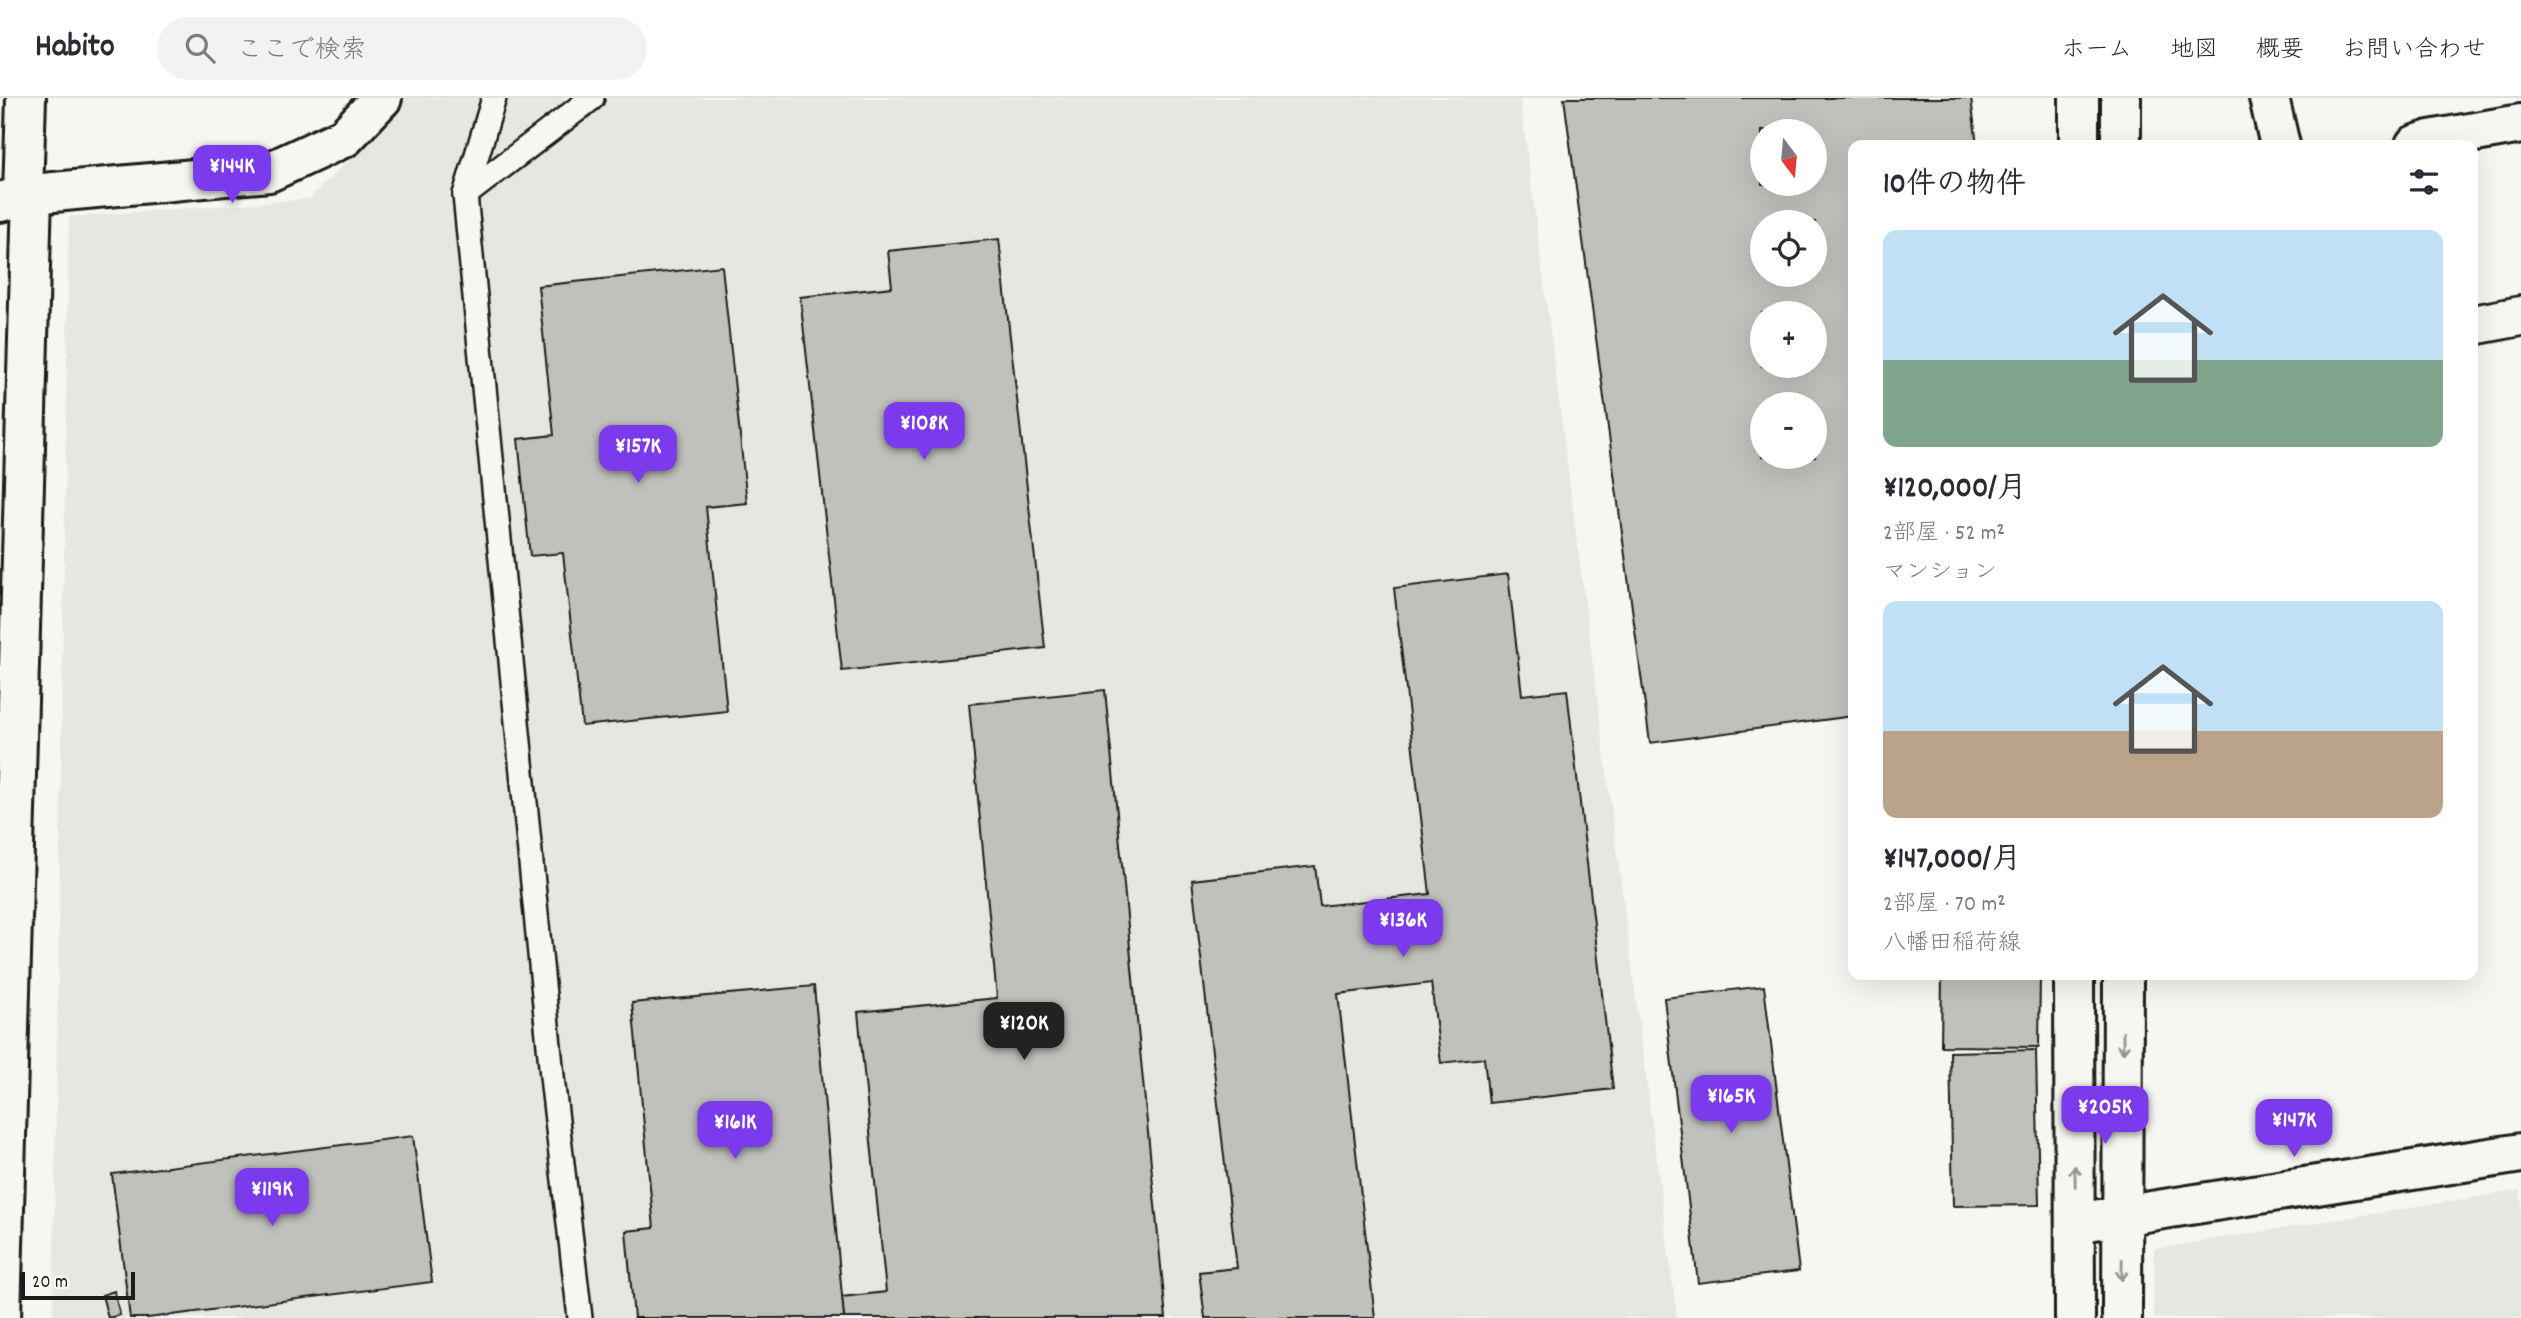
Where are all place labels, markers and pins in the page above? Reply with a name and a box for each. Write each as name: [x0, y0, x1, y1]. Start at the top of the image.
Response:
pin: ¥144K: [183, 146, 281, 205]
pin: ¥108K: [875, 402, 973, 462]
pin: ¥157K: [589, 426, 687, 485]
pin: ¥136K: [1354, 900, 1452, 959]
pin: ¥120K: [975, 1002, 1073, 1062]
pin: ¥165K: [1682, 1076, 1780, 1135]
pin: ¥205K: [2056, 1086, 2154, 1146]
pin: ¥147K: [2245, 1100, 2343, 1159]
pin: ¥161K: [686, 1102, 784, 1161]
pin: ¥119K: [223, 1168, 321, 1228]

